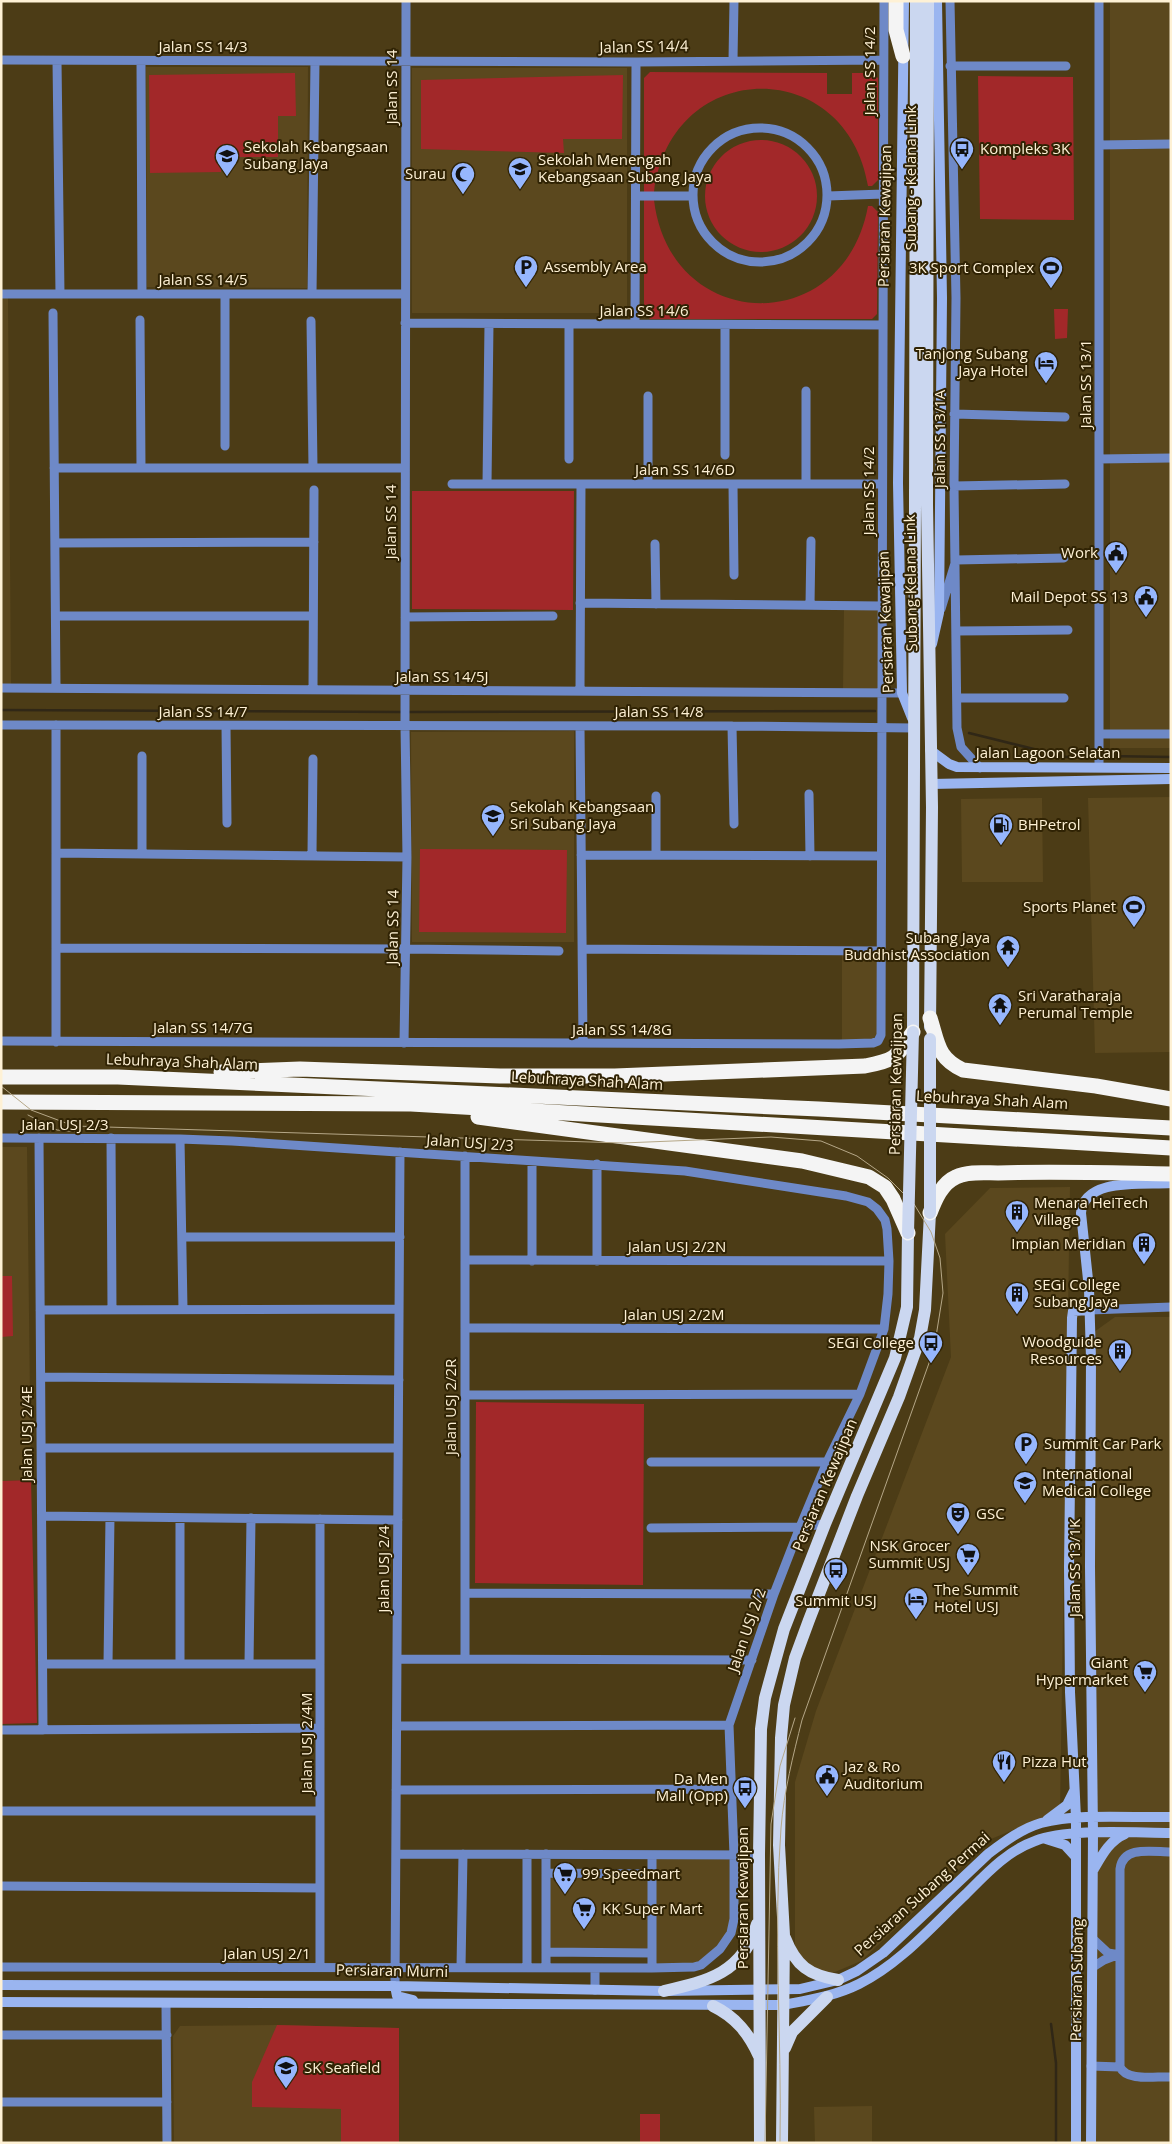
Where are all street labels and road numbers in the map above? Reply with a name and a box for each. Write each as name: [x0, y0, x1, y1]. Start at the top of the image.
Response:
street label: Jalan SS 14/2: [859, 26, 879, 118]
street label: Jalan SS 14/4: [597, 35, 689, 57]
street label: Jalan SS 14/3: [156, 36, 248, 56]
street label: Jalan SS 14: [381, 49, 401, 127]
street label: Subang - Kelana Link: [900, 106, 920, 250]
street label: Persiaran Kewajipan: [873, 145, 895, 287]
street label: Jalan SS 14/5: [156, 269, 248, 289]
street label: Jalan SS 14/6: [597, 300, 689, 320]
street label: Jalan SS 13/1: [1075, 339, 1095, 431]
street label: Jalan SS 13/1A: [929, 389, 949, 490]
street label: Jalan SS 14/2: [858, 446, 878, 538]
street label: Jalan SS 14/6D: [633, 459, 735, 479]
street label: Jalan SS 14: [380, 484, 400, 562]
street label: Subang-Kelana Link: [899, 514, 921, 652]
street label: Persiaran Kewajipan: [873, 551, 897, 693]
street label: Jalan SS 14/5J: [393, 666, 489, 686]
street label: Jalan SS 14/7: [156, 701, 248, 721]
street label: Jalan SS 14/8: [612, 701, 704, 721]
street label: Jalan Lagoon Selatan: [974, 742, 1120, 762]
street label: Jalan SS 14: [381, 889, 403, 967]
street label: Persiaran Kewajipan: [884, 1013, 906, 1155]
street label: Jalan SS 14/7G: [151, 1017, 253, 1037]
street label: Jalan SS 14/8G: [570, 1019, 672, 1039]
street label: Lebuhraya Shah Alam: [106, 1048, 259, 1074]
street label: Lebuhraya Shah Alam: [510, 1066, 664, 1094]
street label: Lebuhraya Shah Alam: [915, 1085, 1069, 1113]
street label: Jalan USJ 2/3: [19, 1114, 109, 1134]
street label: Jalan USJ 2/3: [424, 1129, 514, 1155]
street label: Jalan USJ 2/2N: [626, 1236, 726, 1256]
street label: Jalan USJ 2/2M: [622, 1304, 724, 1324]
street label: Jalan USJ 2/2R: [440, 1358, 460, 1457]
street label: Jalan USJ 2/4E: [16, 1386, 36, 1484]
street label: Persiaran Kewajipan: [787, 1415, 861, 1554]
street label: Jalan SS 13/1K: [1064, 1518, 1084, 1619]
street label: Jalan USJ 2/4: [373, 1525, 393, 1615]
street label: Jalan USJ 2/2: [722, 1585, 770, 1676]
street label: Jalan USJ 2/4M: [296, 1693, 316, 1795]
street label: Persiaran Kewajipan: [732, 1827, 752, 1969]
street label: Persiaran Subang Permai: [849, 1827, 993, 1960]
street label: Persiaran Subang: [1065, 1918, 1087, 2041]
street label: Jalan USJ 2/1: [221, 1943, 311, 1963]
street label: Persiaran Murni: [336, 1959, 448, 1981]

